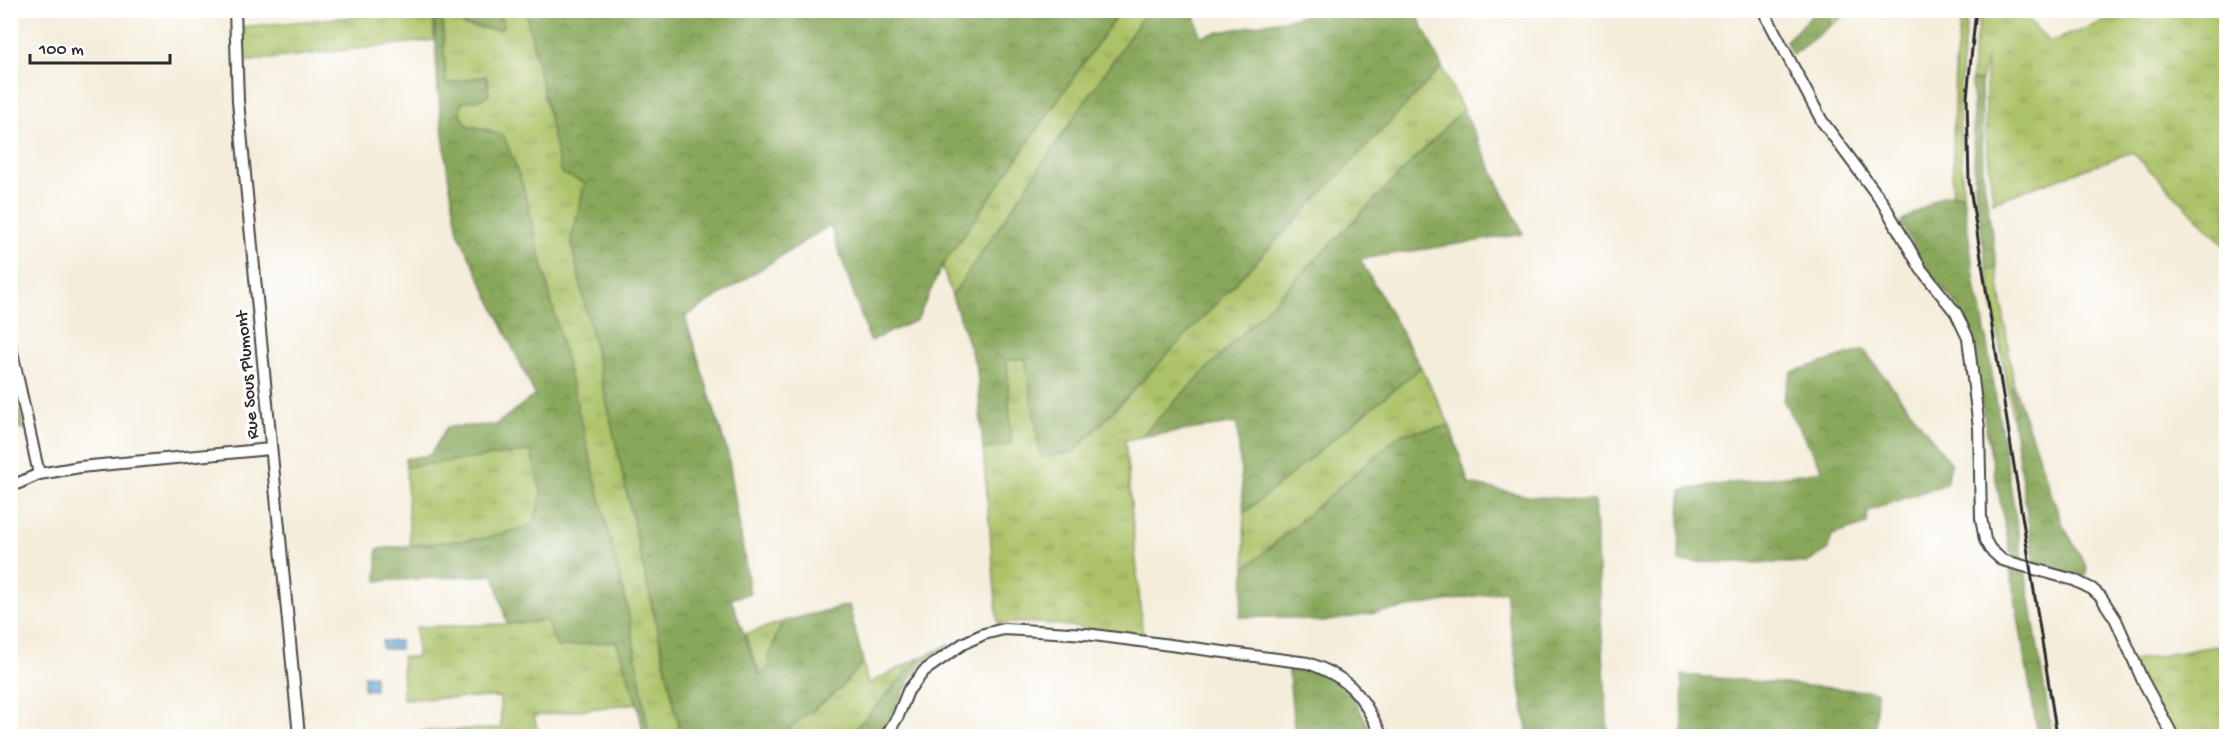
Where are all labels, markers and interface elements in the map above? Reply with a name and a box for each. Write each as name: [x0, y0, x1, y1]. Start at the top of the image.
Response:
scale bar: [30, 27, 170, 65]
text: 100 m: [38, 40, 84, 61]
street label: Rue Sous Plumont: [232, 308, 265, 440]

